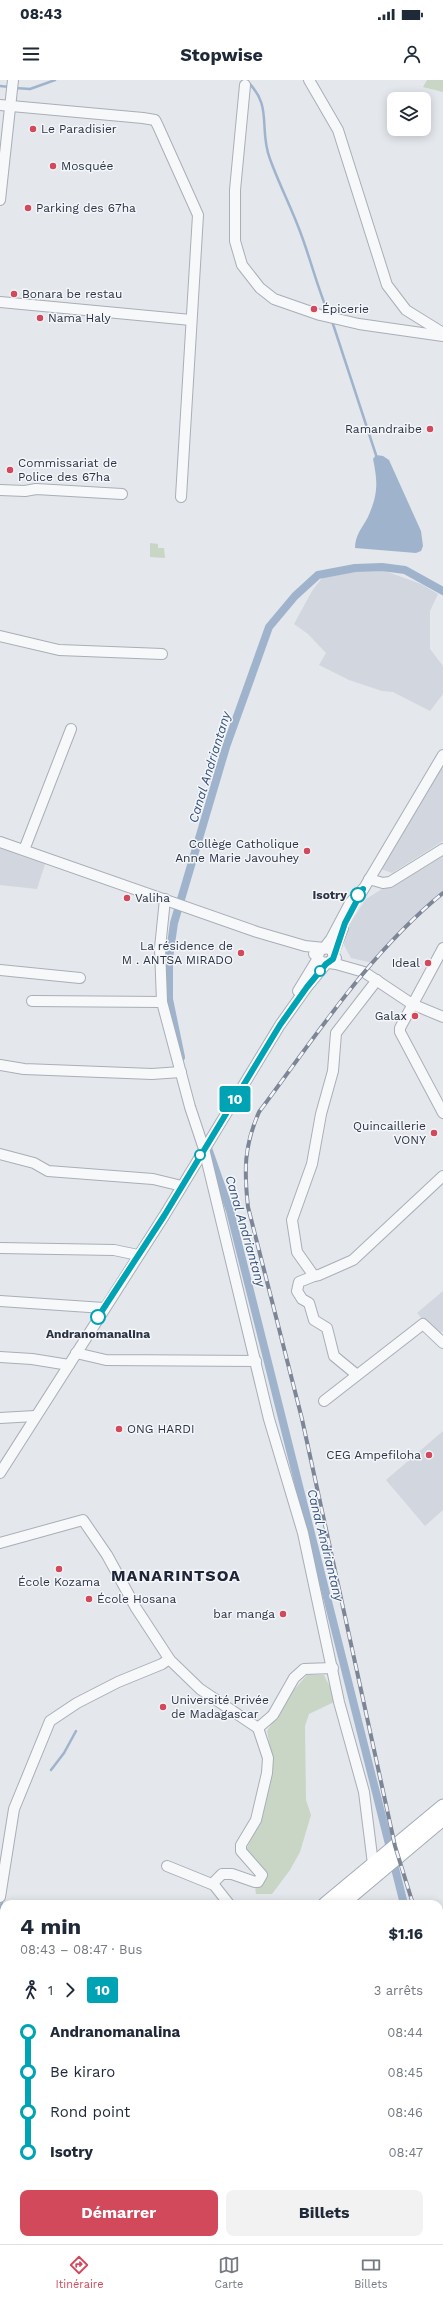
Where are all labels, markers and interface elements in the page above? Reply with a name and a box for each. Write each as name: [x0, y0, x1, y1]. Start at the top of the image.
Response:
text: 08:43: [20, 5, 62, 23]
icon: menu: [20, 43, 42, 65]
icon: person: [401, 43, 423, 65]
text: Stopwise: [180, 44, 263, 65]
map controls: [387, 92, 431, 136]
button: layers: [387, 92, 431, 136]
place label: Le Paradisier: [41, 122, 117, 136]
marker: Le Paradisier: [28, 124, 38, 134]
place label: Mosquée: [61, 159, 114, 173]
marker: Mosquée: [48, 161, 58, 171]
place label: Parking des 67ha: [36, 201, 136, 215]
marker: Parking des 67ha: [23, 203, 33, 213]
place label: Bonara be restau: [22, 287, 122, 301]
marker: Bonara be restau: [9, 289, 19, 299]
place label: Épicerie: [322, 302, 369, 316]
marker: Épicerie: [309, 304, 319, 314]
place label: Nama Haly: [48, 311, 111, 325]
marker: Nama Haly: [35, 313, 45, 323]
place label: Ramandraibe: [345, 422, 422, 436]
marker: Ramandraibe: [425, 424, 435, 434]
place label: Commissariat de Police des 67ha: [18, 456, 117, 484]
marker: Commissariat de Police des 67ha: [5, 465, 15, 475]
water label: Canal Andriantany: [185, 708, 234, 825]
place label: Collège Catholique Anne Marie Javouhey: [175, 837, 300, 865]
marker: Collège Catholique Anne Marie Javouhey: [302, 846, 312, 856]
marker: Isotry: [350, 887, 366, 903]
place label: Isotry: [313, 888, 347, 902]
place label: Valiha: [135, 891, 170, 905]
marker: Valiha: [122, 893, 132, 903]
place label: La résidence de M . ANTSA MIRADO: [122, 939, 233, 967]
marker: La résidence de M . ANTSA MIRADO: [236, 948, 246, 958]
place label: Ideal: [392, 956, 420, 970]
marker: Ideal: [423, 958, 433, 968]
unlabelled marker: [314, 965, 326, 977]
place label: Galax: [375, 1009, 407, 1023]
marker: Galax: [410, 1011, 420, 1021]
line badge: 10: [217, 1086, 253, 1112]
text: 10: [227, 1091, 243, 1107]
place label: Quincaillerie VONY: [353, 1119, 426, 1147]
marker: Quincaillerie VONY: [429, 1128, 439, 1138]
unlabelled marker: [194, 1149, 206, 1161]
water label: Canal Andriantany: [222, 1174, 269, 1290]
marker: Andranomanalina: [90, 1309, 106, 1325]
place label: Andranomanalina: [46, 1327, 150, 1341]
place label: ONG HARDI: [127, 1422, 194, 1436]
marker: ONG HARDI: [114, 1424, 124, 1434]
place label: CEG Ampefiloha: [326, 1448, 421, 1462]
marker: CEG Ampefiloha: [424, 1450, 434, 1460]
water label: Canal Andriantany: [304, 1487, 347, 1604]
marker: École Kozama: [54, 1564, 64, 1574]
district label: MANARINTSOA: [111, 1566, 241, 1585]
place label: École Kozama: [18, 1575, 100, 1589]
place label: École Hosana: [97, 1592, 176, 1606]
marker: École Hosana: [84, 1594, 94, 1604]
place label: bar manga: [213, 1607, 275, 1621]
marker: bar manga: [278, 1609, 288, 1619]
place label: Université Privée de Madagascar: [171, 1693, 269, 1721]
marker: Université Privée de Madagascar: [158, 1702, 168, 1712]
text: 4 min: [20, 1914, 81, 1939]
text: $1.16: [388, 1925, 423, 1943]
text: 08:43 – 08:47 · Bus: [20, 1942, 142, 1957]
icon: walk: [20, 1979, 42, 2001]
icon: forward: [59, 1979, 81, 2001]
text: 10: [95, 1982, 110, 1998]
text: 1: [48, 1983, 53, 1998]
text: 3 arrêts: [374, 1983, 423, 1998]
text: Andranomanalina: [50, 2023, 180, 2041]
text: 08:44: [387, 2025, 423, 2040]
text: Be kiraro: [50, 2063, 115, 2081]
text: 08:45: [388, 2065, 423, 2080]
text: Rond point: [50, 2103, 130, 2121]
text: 08:46: [387, 2105, 423, 2120]
text: Isotry: [50, 2143, 93, 2161]
text: 08:47: [388, 2145, 423, 2160]
button: Démarrer: [20, 2190, 218, 2236]
button: Billets: [226, 2190, 423, 2236]
tab: Itinéraire: [55, 2254, 104, 2291]
tab: Carte: [214, 2254, 243, 2291]
tab: Billets: [354, 2254, 388, 2291]

